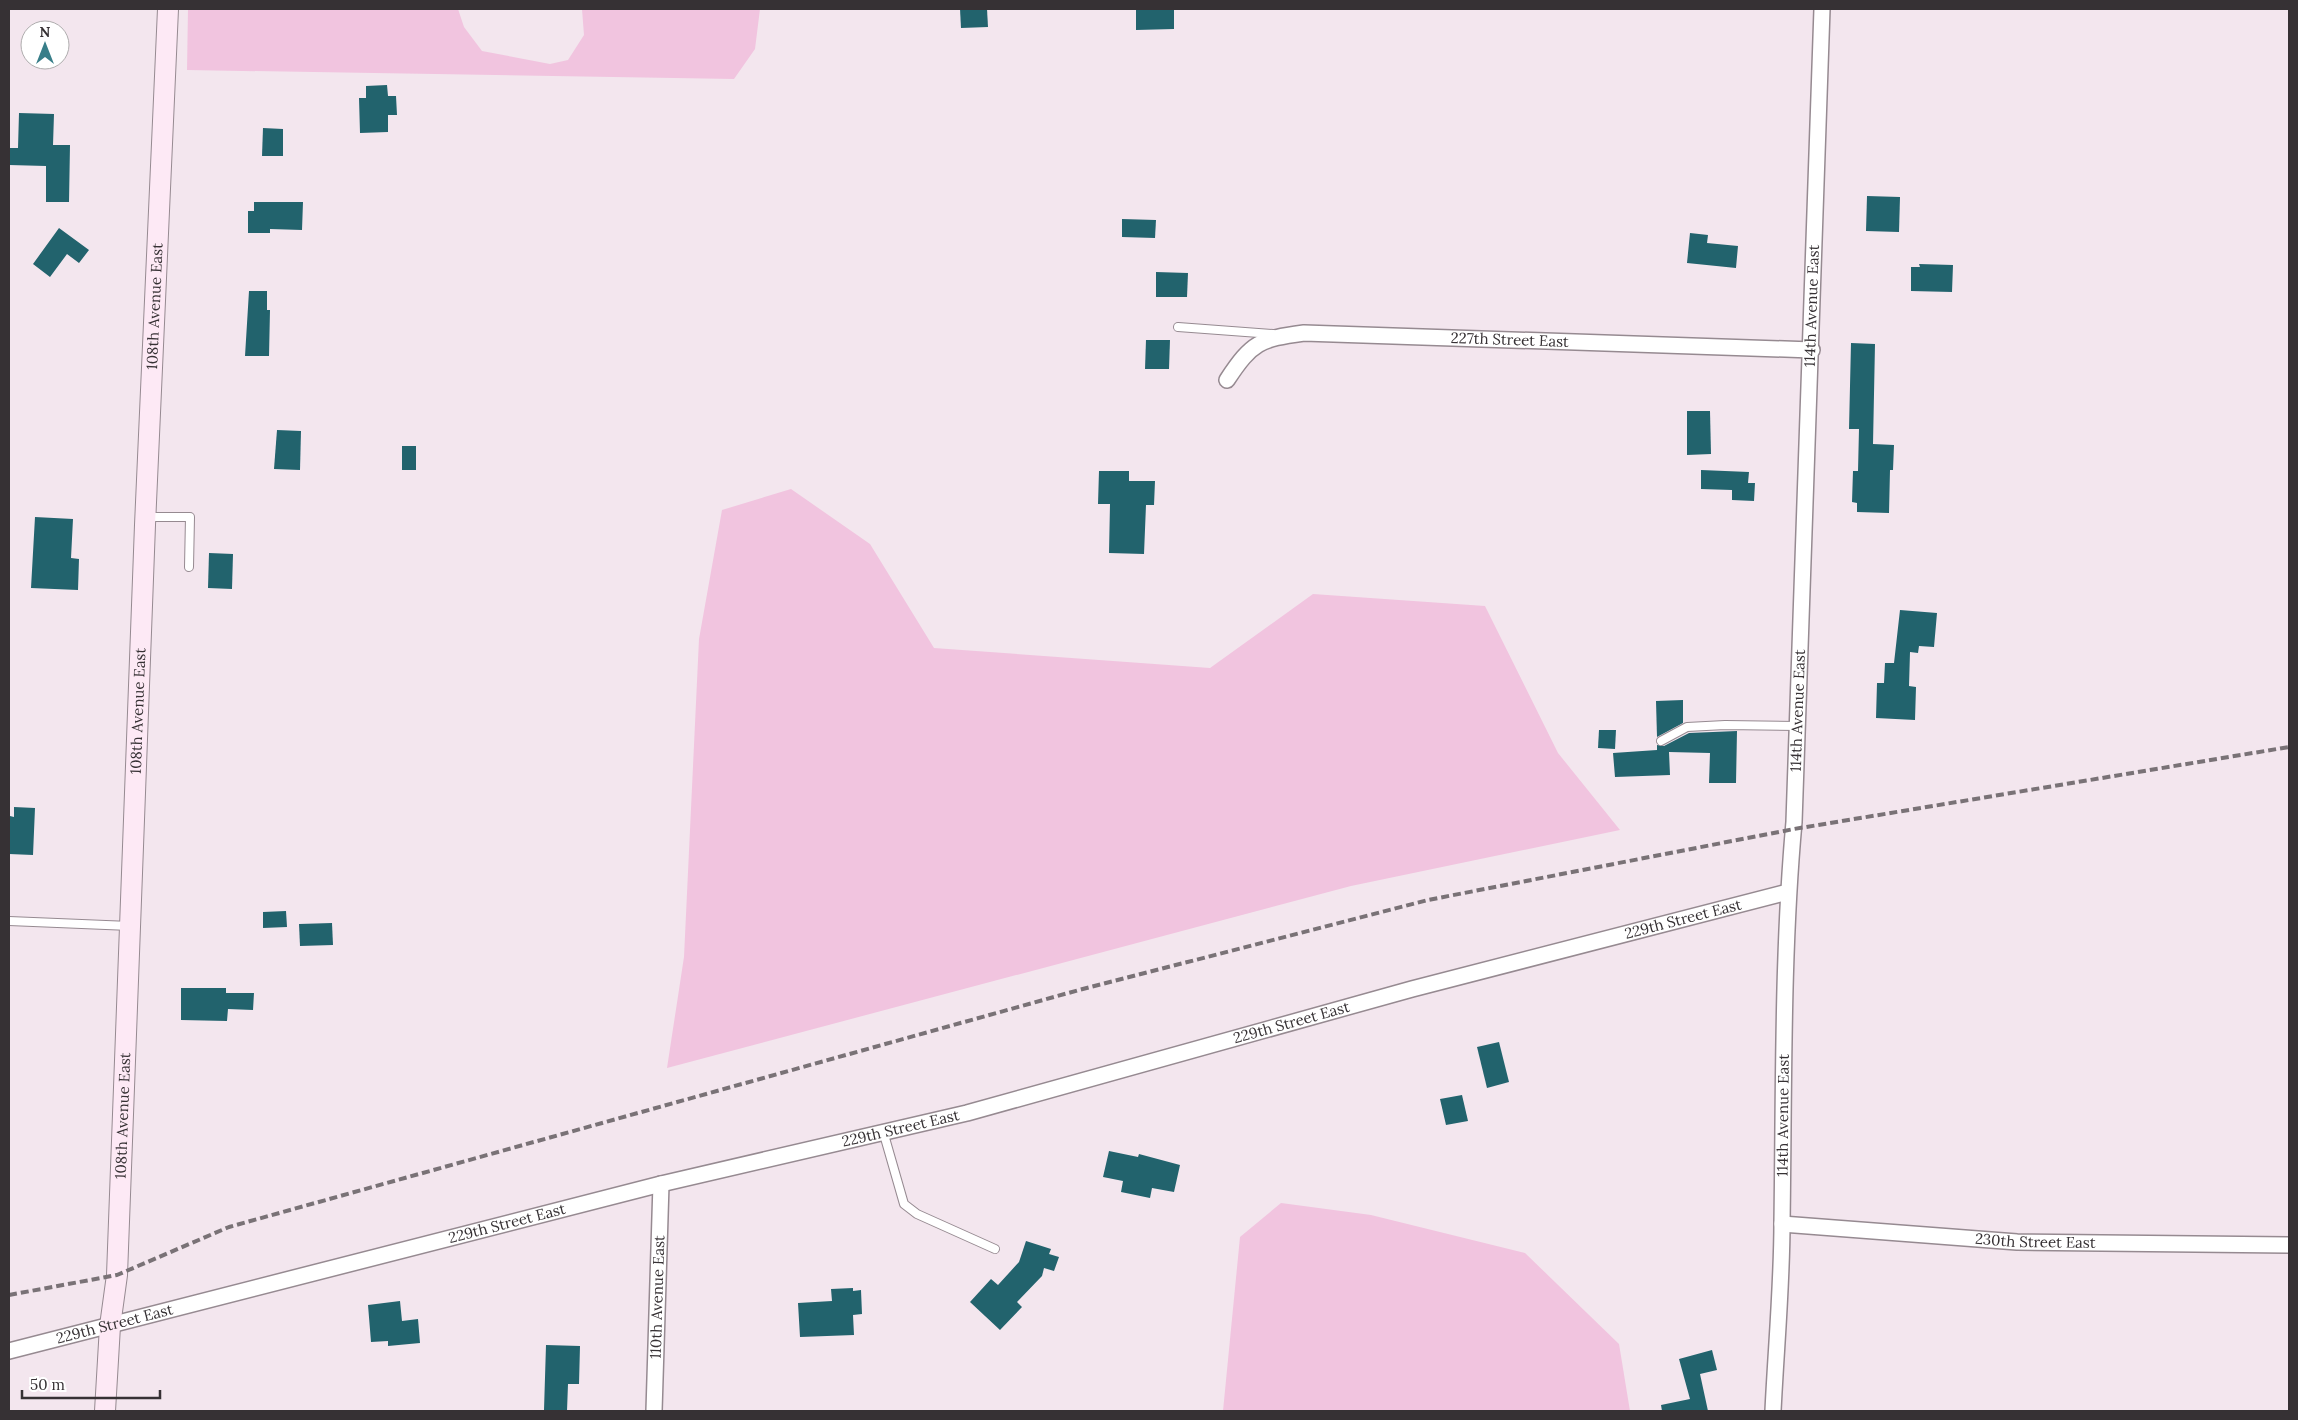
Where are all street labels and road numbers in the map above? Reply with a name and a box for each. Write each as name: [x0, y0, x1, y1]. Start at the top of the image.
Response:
street label: 108th Avenue East: [142, 242, 167, 370]
street label: 114th Avenue East: [1800, 244, 1823, 367]
street label: 227th Street East: [1450, 328, 1569, 351]
street label: 108th Avenue East: [126, 647, 149, 775]
street label: 114th Avenue East: [1786, 649, 1809, 772]
street label: 229th Street East: [1622, 894, 1743, 943]
street label: 229th Street East: [1231, 997, 1352, 1047]
street label: 108th Avenue East: [111, 1052, 134, 1179]
street label: 114th Avenue East: [1773, 1054, 1793, 1177]
street label: 229th Street East: [840, 1105, 961, 1151]
street label: 229th Street East: [446, 1199, 567, 1247]
street label: 230th Street East: [1974, 1229, 2096, 1252]
street label: 110th Avenue East: [646, 1235, 668, 1359]
street label: 229th Street East: [54, 1299, 175, 1348]

